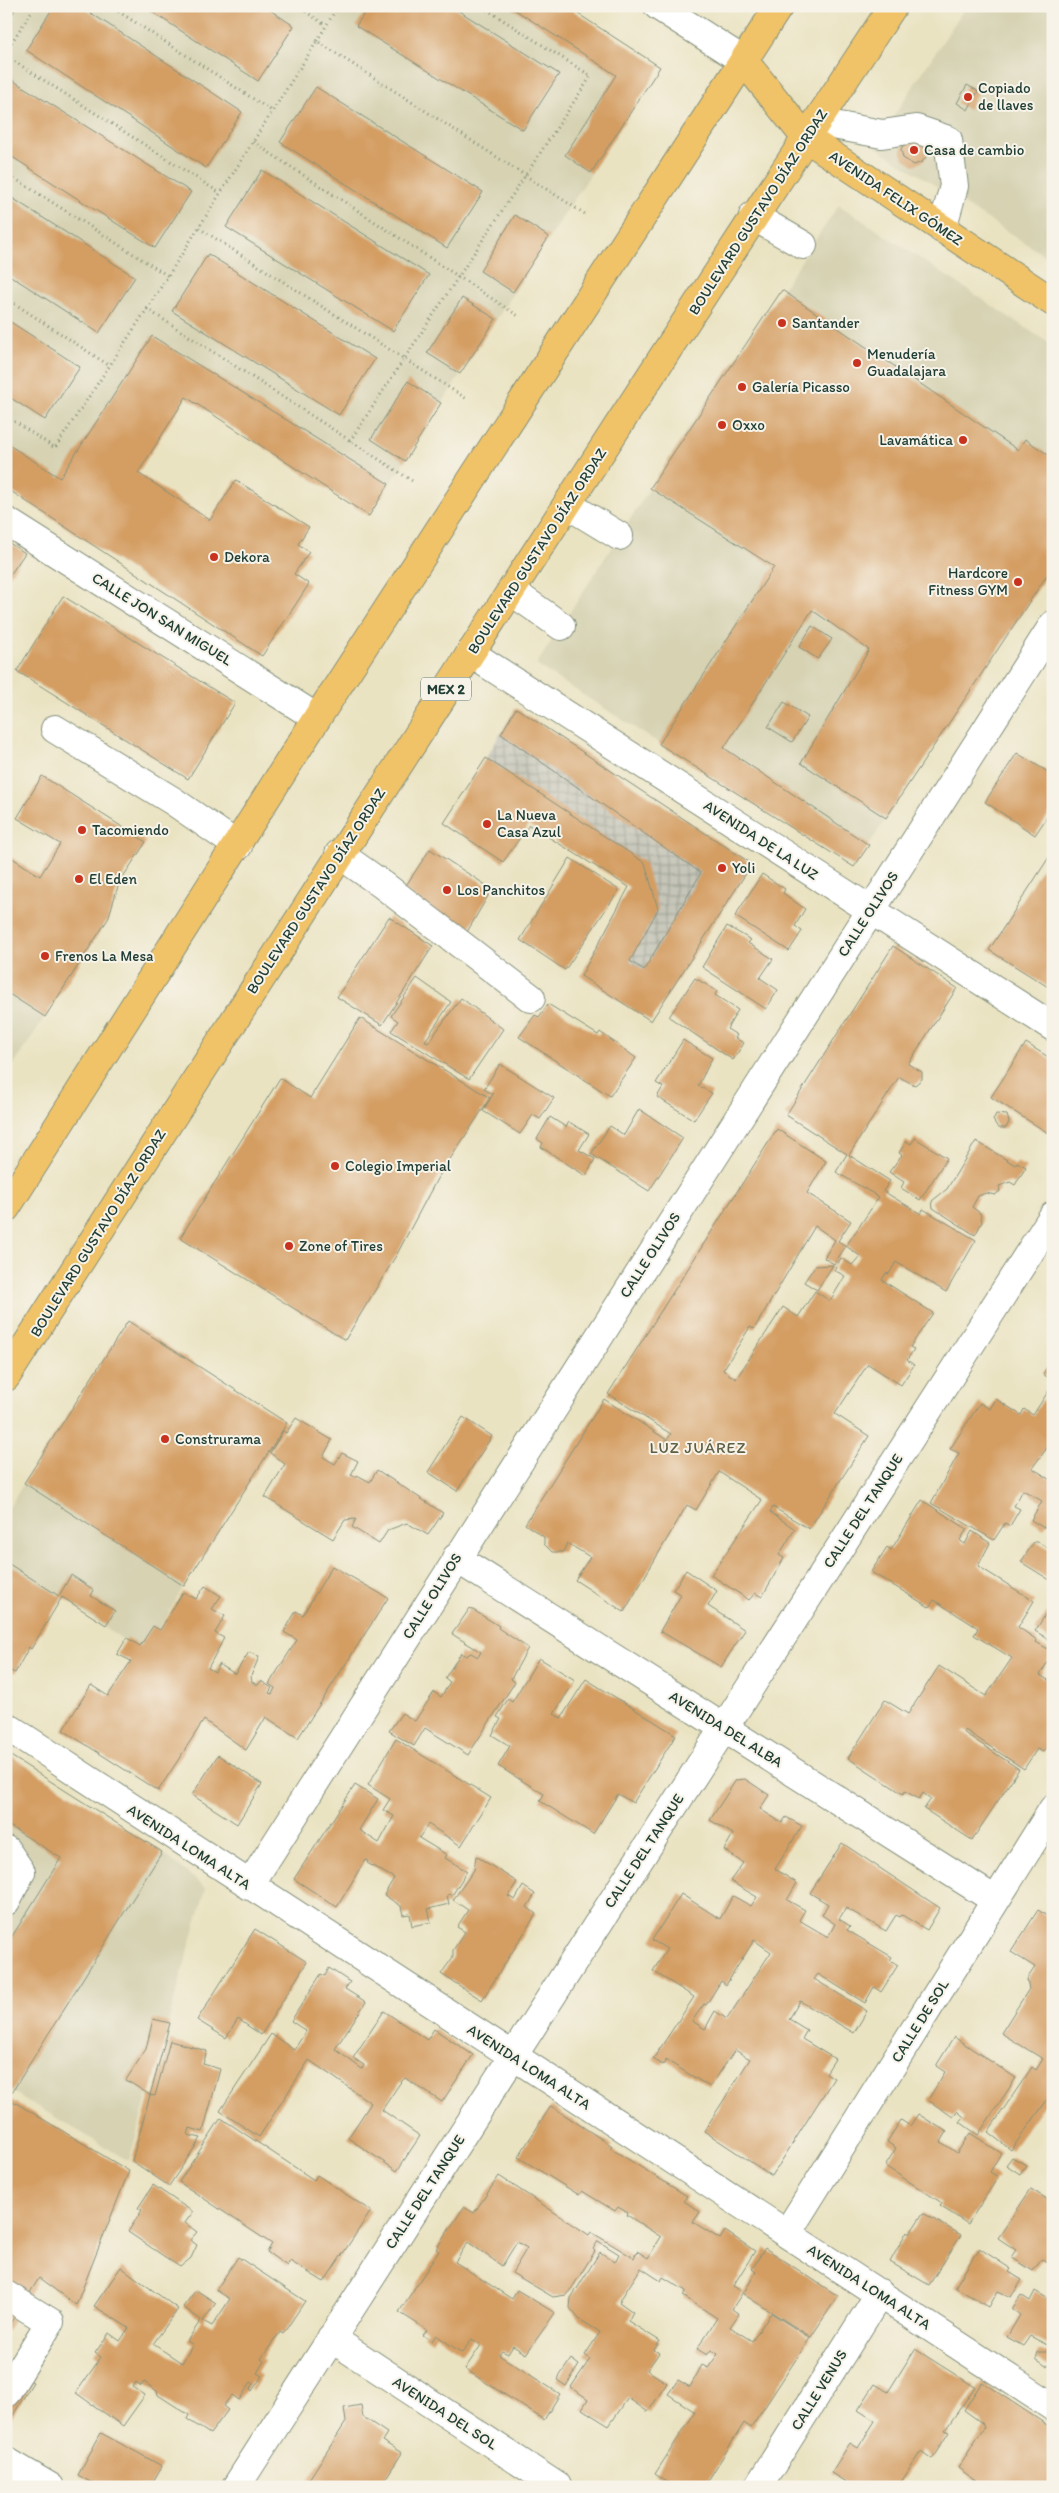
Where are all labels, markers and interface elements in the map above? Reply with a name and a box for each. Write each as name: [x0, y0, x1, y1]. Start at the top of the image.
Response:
place label: Copiado de llaves: [978, 79, 1034, 114]
marker: Copiado de llaves: [962, 91, 974, 103]
street label: BOULEVARD GUSTAVO DÍAZ ORDAZ: [685, 105, 832, 318]
place label: Casa de cambio: [924, 141, 1024, 159]
marker: Casa de cambio: [908, 144, 920, 156]
street label: AVENIDA FELIX GÓMEZ: [826, 147, 967, 250]
place label: Santander: [792, 314, 860, 332]
marker: Santander: [776, 317, 788, 329]
place label: Menudería Guadalajara: [867, 345, 946, 380]
marker: Menudería Guadalajara: [851, 357, 863, 369]
place label: Galería Picasso: [752, 378, 850, 396]
marker: Galería Picasso: [736, 381, 748, 393]
place label: Oxxo: [732, 416, 765, 434]
marker: Oxxo: [716, 419, 728, 431]
place label: Lavamática: [879, 431, 953, 449]
marker: Lavamática: [957, 434, 969, 446]
street label: BOULEVARD GUSTAVO DÍAZ ORDAZ: [464, 444, 611, 657]
place label: Dekora: [224, 548, 270, 566]
marker: Dekora: [208, 551, 220, 563]
place label: Hardcore Fitness GYM: [928, 564, 1008, 599]
street label: CALLE JON SAN MIGUEL: [89, 569, 236, 670]
marker: Hardcore Fitness GYM: [1012, 576, 1024, 588]
road number: MEX 2: [421, 678, 471, 701]
street label: BOULEVARD GUSTAVO DÍAZ ORDAZ: [243, 784, 390, 997]
street label: AVENIDA DE LA LUZ: [700, 796, 822, 884]
place label: La Nueva Casa Azul: [497, 806, 562, 841]
marker: La Nueva Casa Azul: [481, 818, 493, 830]
place label: Tacomiendo: [92, 821, 169, 839]
marker: Tacomiendo: [76, 824, 88, 836]
place label: Yoli: [732, 859, 755, 877]
marker: Yoli: [716, 862, 728, 874]
street label: CALLE OLIVOS: [834, 868, 902, 960]
place label: El Eden: [89, 870, 137, 888]
marker: El Eden: [73, 873, 85, 885]
place label: Los Panchitos: [457, 881, 545, 899]
marker: Los Panchitos: [441, 884, 453, 896]
place label: Frenos La Mesa: [55, 947, 154, 965]
marker: Frenos La Mesa: [39, 950, 51, 962]
street label: BOULEVARD GUSTAVO DÍAZ ORDAZ: [26, 1125, 170, 1340]
place label: Colegio Imperial: [345, 1157, 452, 1175]
marker: Colegio Imperial: [329, 1160, 341, 1172]
street label: CALLE OLIVOS: [616, 1209, 684, 1301]
place label: Zone of Tires: [299, 1237, 383, 1255]
marker: Zone of Tires: [283, 1240, 295, 1252]
place label: Construrama: [175, 1430, 261, 1448]
marker: Construrama: [159, 1433, 171, 1445]
district label: LUZ JUÁREZ: [649, 1438, 747, 1457]
street label: CALLE DEL TANQUE: [819, 1450, 907, 1572]
street label: CALLE OLIVOS: [398, 1550, 466, 1642]
street label: AVENIDA DEL ALBA: [666, 1687, 786, 1771]
street label: CALLE DEL TANQUE: [600, 1790, 688, 1912]
street label: AVENIDA LOMA ALTA: [124, 1800, 254, 1894]
street label: CALLE DE SOL: [887, 1976, 953, 2066]
street label: AVENIDA LOMA ALTA: [464, 2020, 594, 2114]
street label: CALLE DEL TANQUE: [381, 2131, 469, 2253]
street label: AVENIDA LOMA ALTA: [804, 2240, 934, 2334]
street label: CALLE VENUS: [787, 2346, 851, 2434]
street label: AVENIDA DEL SOL: [389, 2372, 501, 2454]

